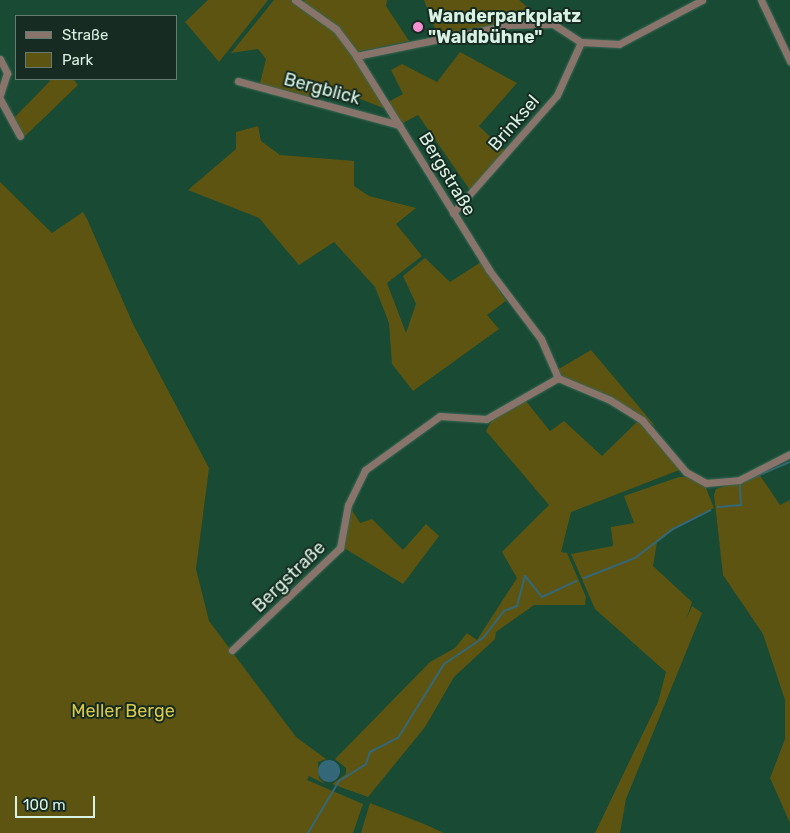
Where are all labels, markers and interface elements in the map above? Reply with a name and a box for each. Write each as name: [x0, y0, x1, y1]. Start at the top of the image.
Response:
place label: Wanderparkplatz "Waldbühne": [428, 6, 581, 48]
legend: [15, 15, 178, 80]
marker: Wanderparkplatz "Waldbühne": [412, 21, 424, 33]
text: Straße: [62, 26, 108, 44]
text: Park: [62, 51, 93, 69]
street label: Bergblick: [281, 68, 363, 110]
street label: Brinksel: [484, 91, 544, 155]
street label: Bergstraße: [414, 129, 480, 219]
street label: Bergstraße: [248, 537, 330, 617]
park label: Meller Berge: [71, 700, 175, 722]
scale bar: [18, 786, 98, 818]
text: 100 m: [23, 796, 65, 814]

